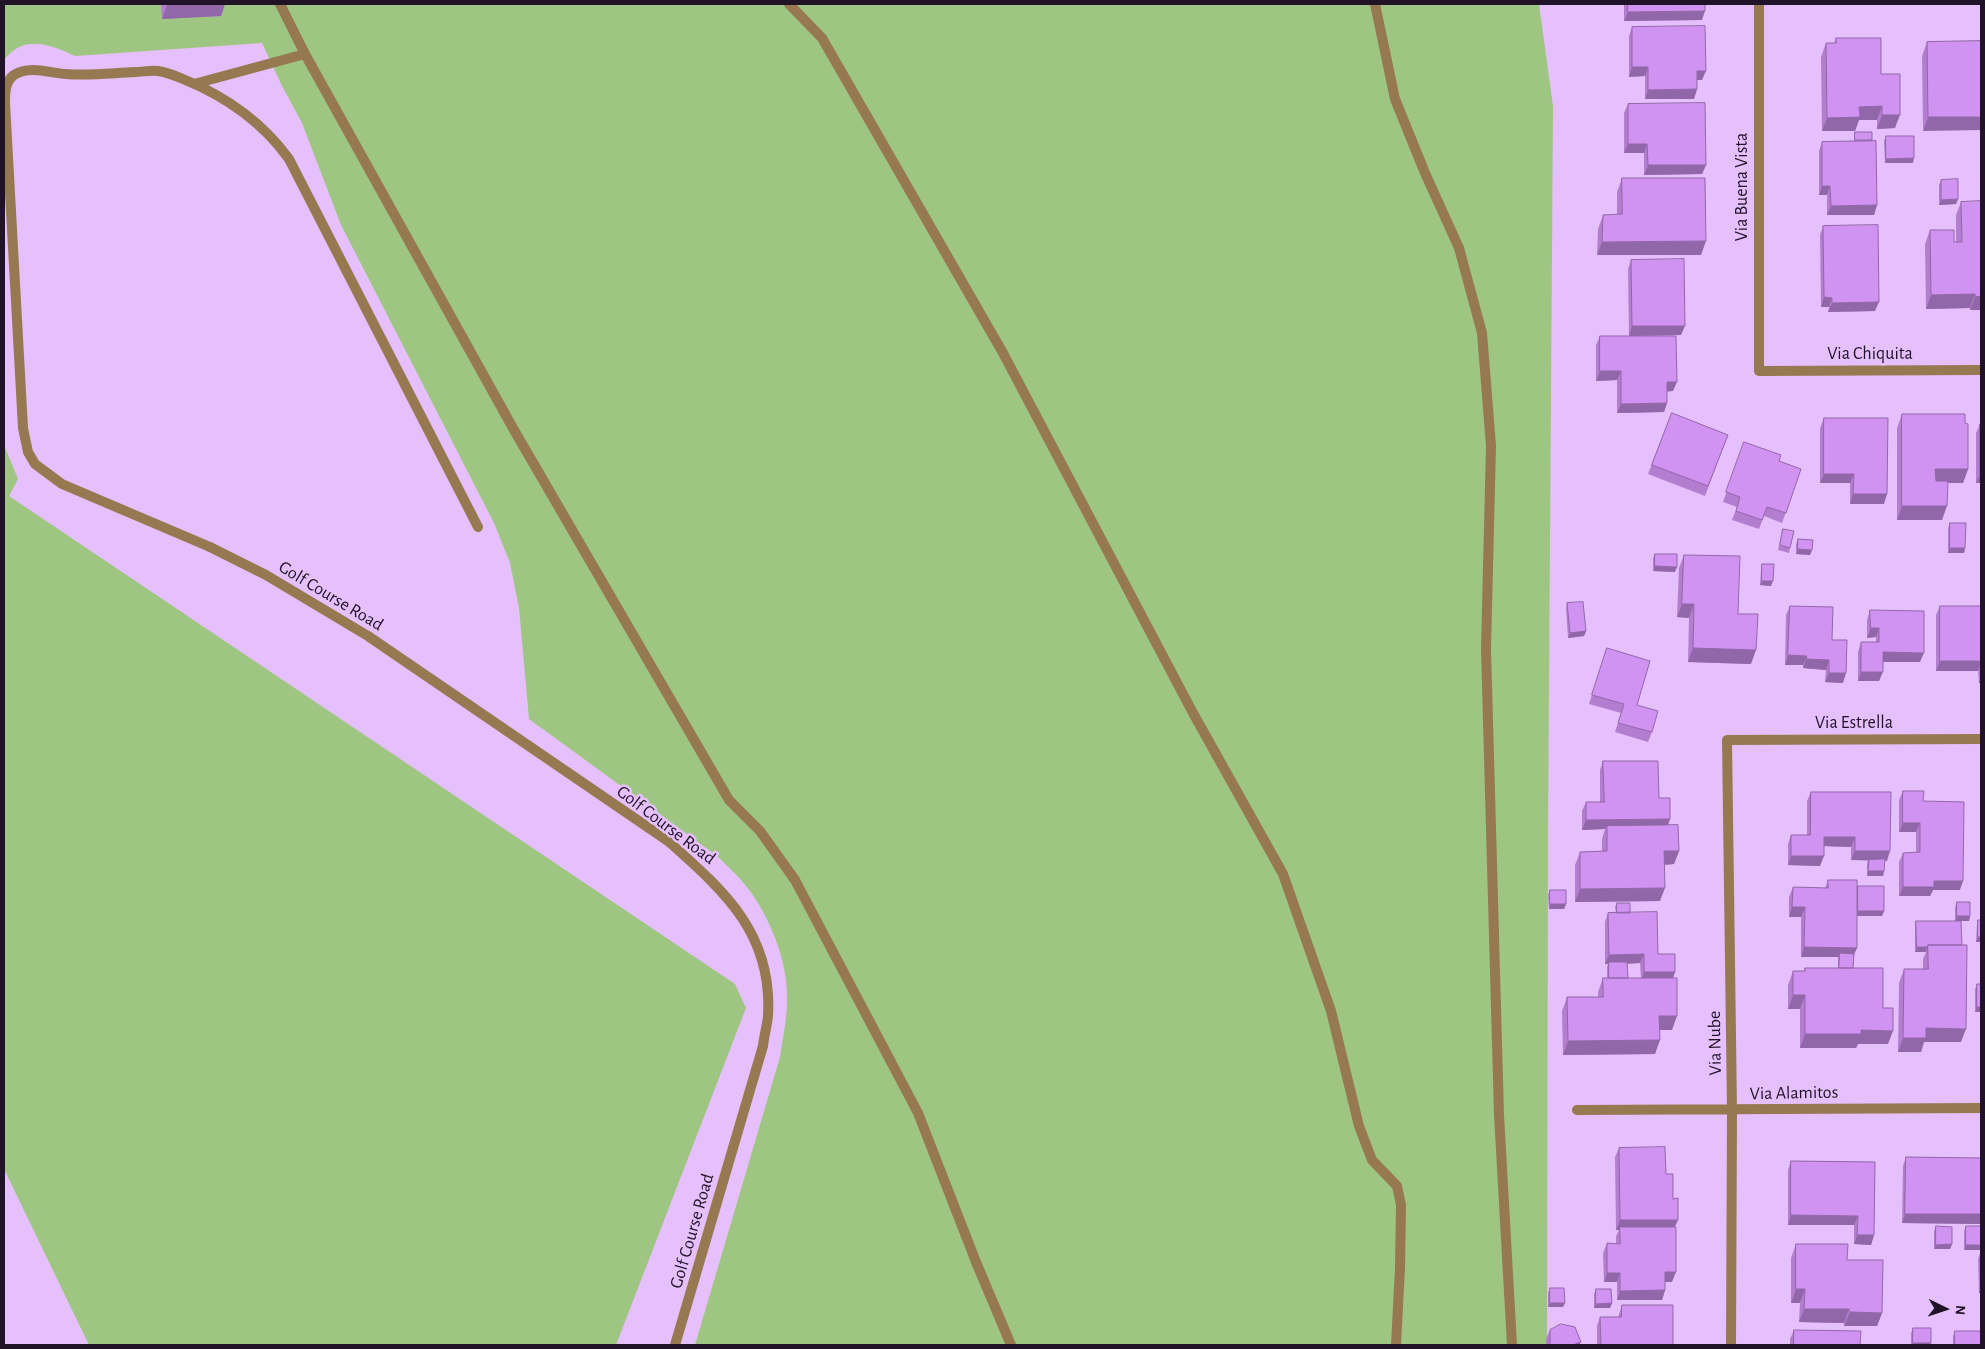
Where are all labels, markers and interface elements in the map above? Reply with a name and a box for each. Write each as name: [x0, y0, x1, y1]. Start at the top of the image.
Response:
street label: Via Buena Vista: [1731, 133, 1753, 241]
street label: Via Chiquita: [1827, 343, 1913, 365]
street label: Golf Course Road: [275, 556, 387, 636]
street label: Via Estrella: [1815, 712, 1893, 734]
street label: Golf Course Road: [612, 781, 720, 869]
street label: Via Nube: [1704, 1010, 1726, 1076]
street label: Via Alamitos: [1750, 1081, 1838, 1105]
street label: Golf Course Road: [665, 1171, 719, 1291]
north arrow: [1920, 1284, 1970, 1334]
text: N: [1953, 1305, 1967, 1315]

